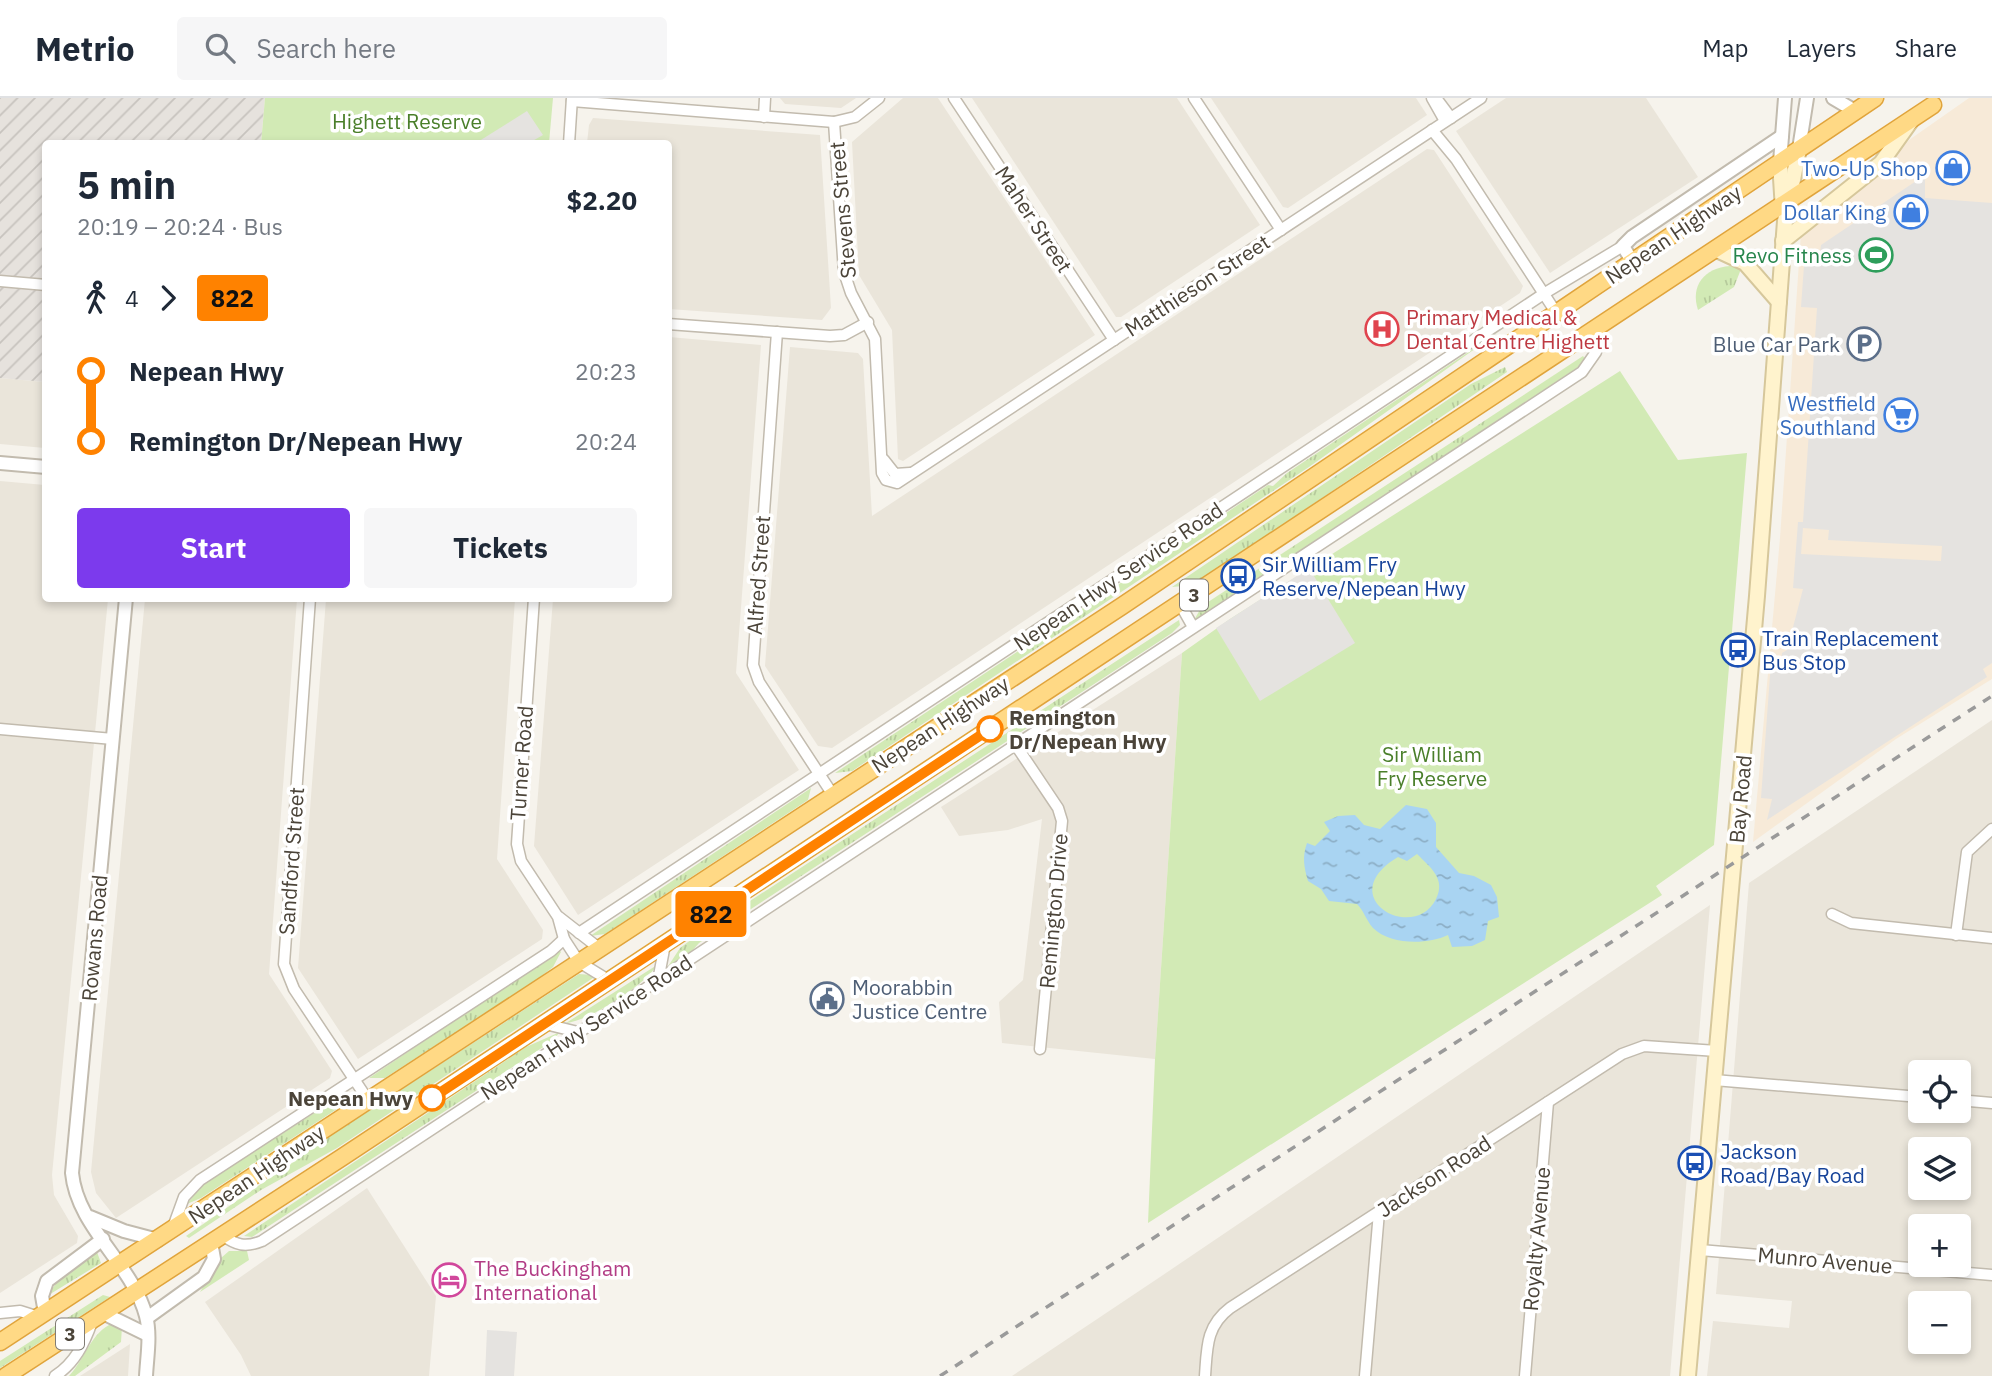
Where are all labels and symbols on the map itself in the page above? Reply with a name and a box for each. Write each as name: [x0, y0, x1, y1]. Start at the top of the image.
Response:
park label: Highett Reserve: [332, 107, 482, 135]
street label: Stevens Street: [822, 140, 862, 280]
shop icon: Two-Up Shop: [1934, 149, 1972, 187]
place label: Two-Up Shop: [1801, 154, 1928, 182]
street label: Maher Street: [989, 160, 1079, 278]
street label: Nepean Highway: [1599, 178, 1747, 290]
shop icon: Dollar King: [1892, 193, 1930, 231]
place label: Dollar King: [1783, 198, 1886, 226]
street label: Matthieson Street: [1119, 228, 1275, 342]
sports icon: Revo Fitness: [1857, 236, 1895, 274]
place label: Revo Fitness: [1732, 241, 1852, 269]
place label: Primary Medical & Dental Centre Highett: [1406, 303, 1610, 355]
hospital icon: Primary Medical & Dental Centre Highett: [1363, 310, 1401, 348]
parking icon: Blue Car Park: [1845, 325, 1883, 363]
place label: Blue Car Park: [1713, 330, 1840, 358]
place label: Westfield Southland: [1780, 389, 1876, 441]
supermarket icon: Westfield Southland: [1882, 396, 1920, 434]
street label: Nepean Hwy Service Road: [1008, 495, 1228, 657]
street label: Alfred Street: [740, 514, 776, 636]
place label: Sir William Fry Reserve/Nepean Hwy: [1262, 550, 1466, 602]
bus stop icon: Sir William Fry Reserve/Nepean Hwy: [1219, 557, 1257, 595]
road number: 3: [1180, 580, 1208, 610]
place label: Train Replacement Bus Stop: [1762, 624, 1939, 676]
bus stop icon: Train Replacement Bus Stop: [1719, 631, 1757, 669]
street label: Nepean Highway: [866, 669, 1015, 779]
place label: Remington Dr/Nepean Hwy: [1009, 703, 1167, 755]
street label: Turner Road: [503, 705, 539, 821]
marker: Remington Dr/Nepean Hwy: [977, 716, 1003, 742]
park label: Sir William Fry Reserve: [1377, 740, 1487, 792]
street label: Bay Road: [1722, 754, 1758, 844]
street label: Sandford Street: [272, 786, 310, 936]
street label: Remington Drive: [1032, 832, 1074, 990]
street label: Rowans Road: [75, 873, 113, 1003]
line badge: 822: [671, 891, 751, 937]
street label: Nepean Hwy Service Road: [475, 948, 697, 1106]
place label: Moorabbin Justice Centre: [852, 973, 987, 1025]
public building icon: Moorabbin Justice Centre: [808, 980, 846, 1018]
place label: Nepean Hwy: [288, 1084, 414, 1112]
marker: Nepean Hwy: [419, 1085, 445, 1111]
street label: Nepean Highway: [182, 1118, 330, 1230]
street label: Jackson Road: [1372, 1129, 1496, 1223]
place label: Jackson Road/Bay Road: [1720, 1137, 1865, 1189]
bus stop icon: Jackson Road/Bay Road: [1676, 1144, 1714, 1182]
street label: Royalty Avenue: [1516, 1166, 1556, 1312]
street label: Munro Avenue: [1756, 1240, 1894, 1280]
place label: The Buckingham International: [474, 1254, 631, 1306]
hotel icon: The Buckingham International: [430, 1261, 468, 1299]
road number: 3: [56, 1318, 84, 1350]

